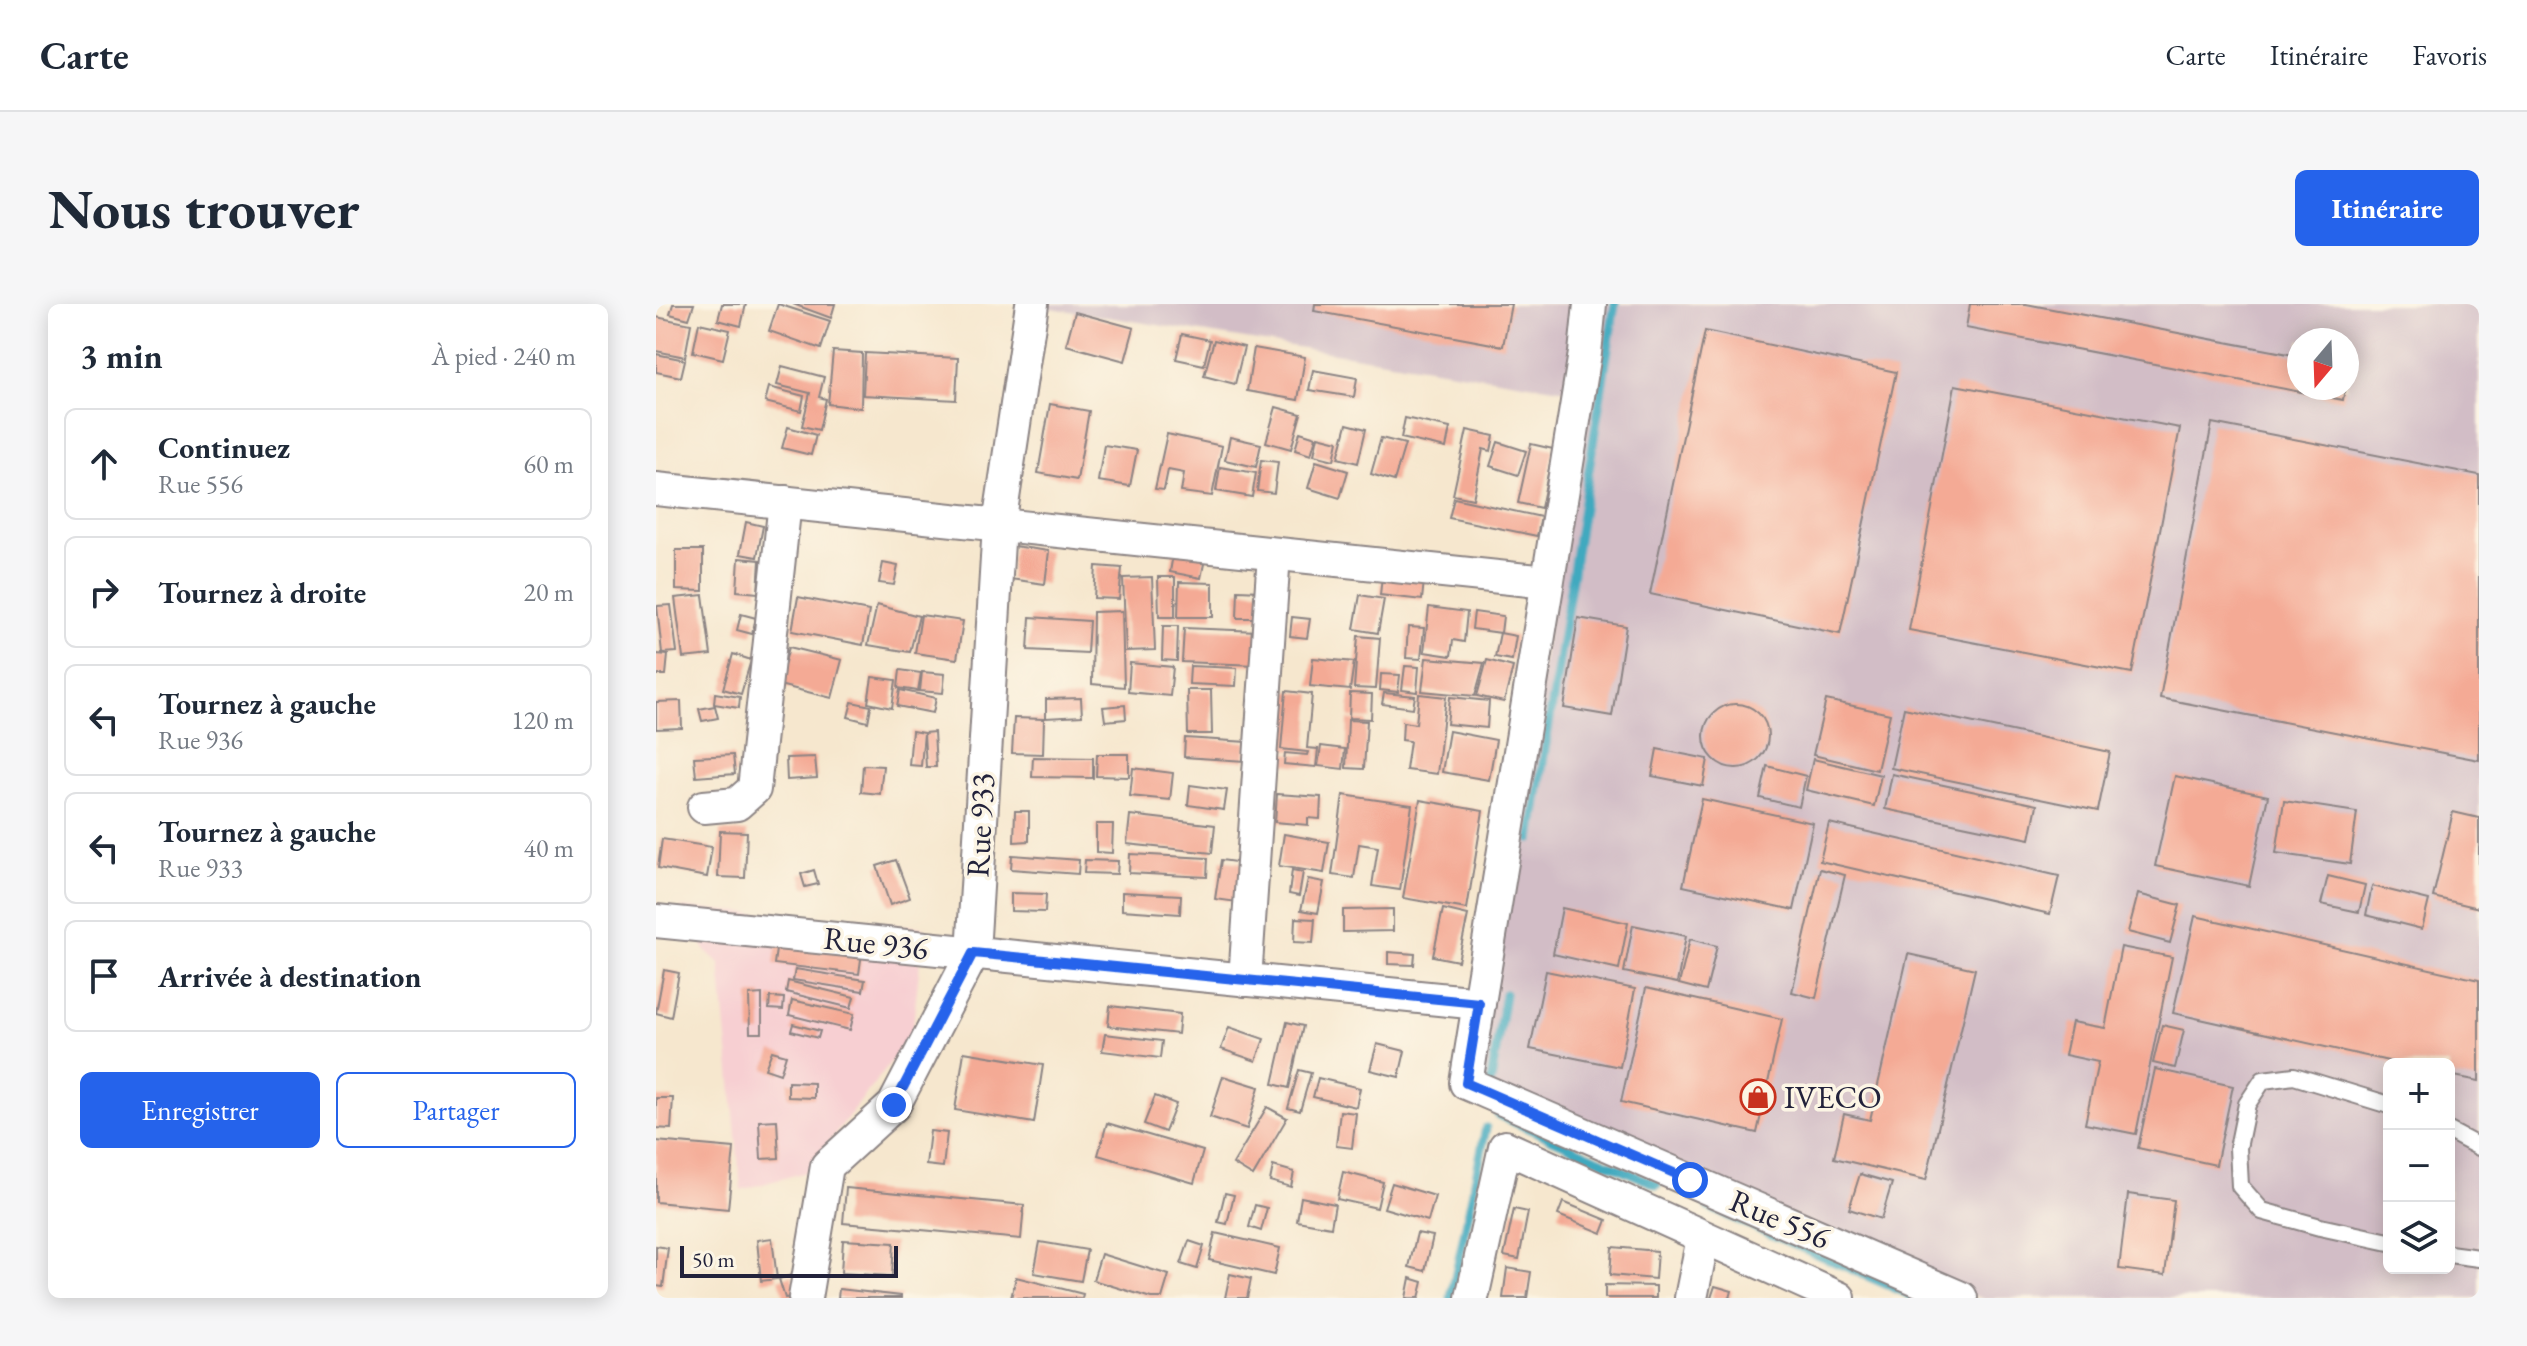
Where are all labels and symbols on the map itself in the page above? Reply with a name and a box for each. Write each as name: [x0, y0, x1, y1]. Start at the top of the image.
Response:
north arrow: [2287, 328, 2359, 400]
street label: Rue 933: [956, 772, 1004, 878]
street label: Rue 936: [822, 917, 930, 969]
place label: IVECO: [1784, 1076, 1882, 1118]
shop icon: IVECO: [1739, 1078, 1777, 1116]
route end: [876, 1087, 912, 1123]
route start: [1672, 1162, 1708, 1198]
street label: Rue 556: [1724, 1179, 1836, 1259]
scale bar: [680, 1242, 898, 1278]

